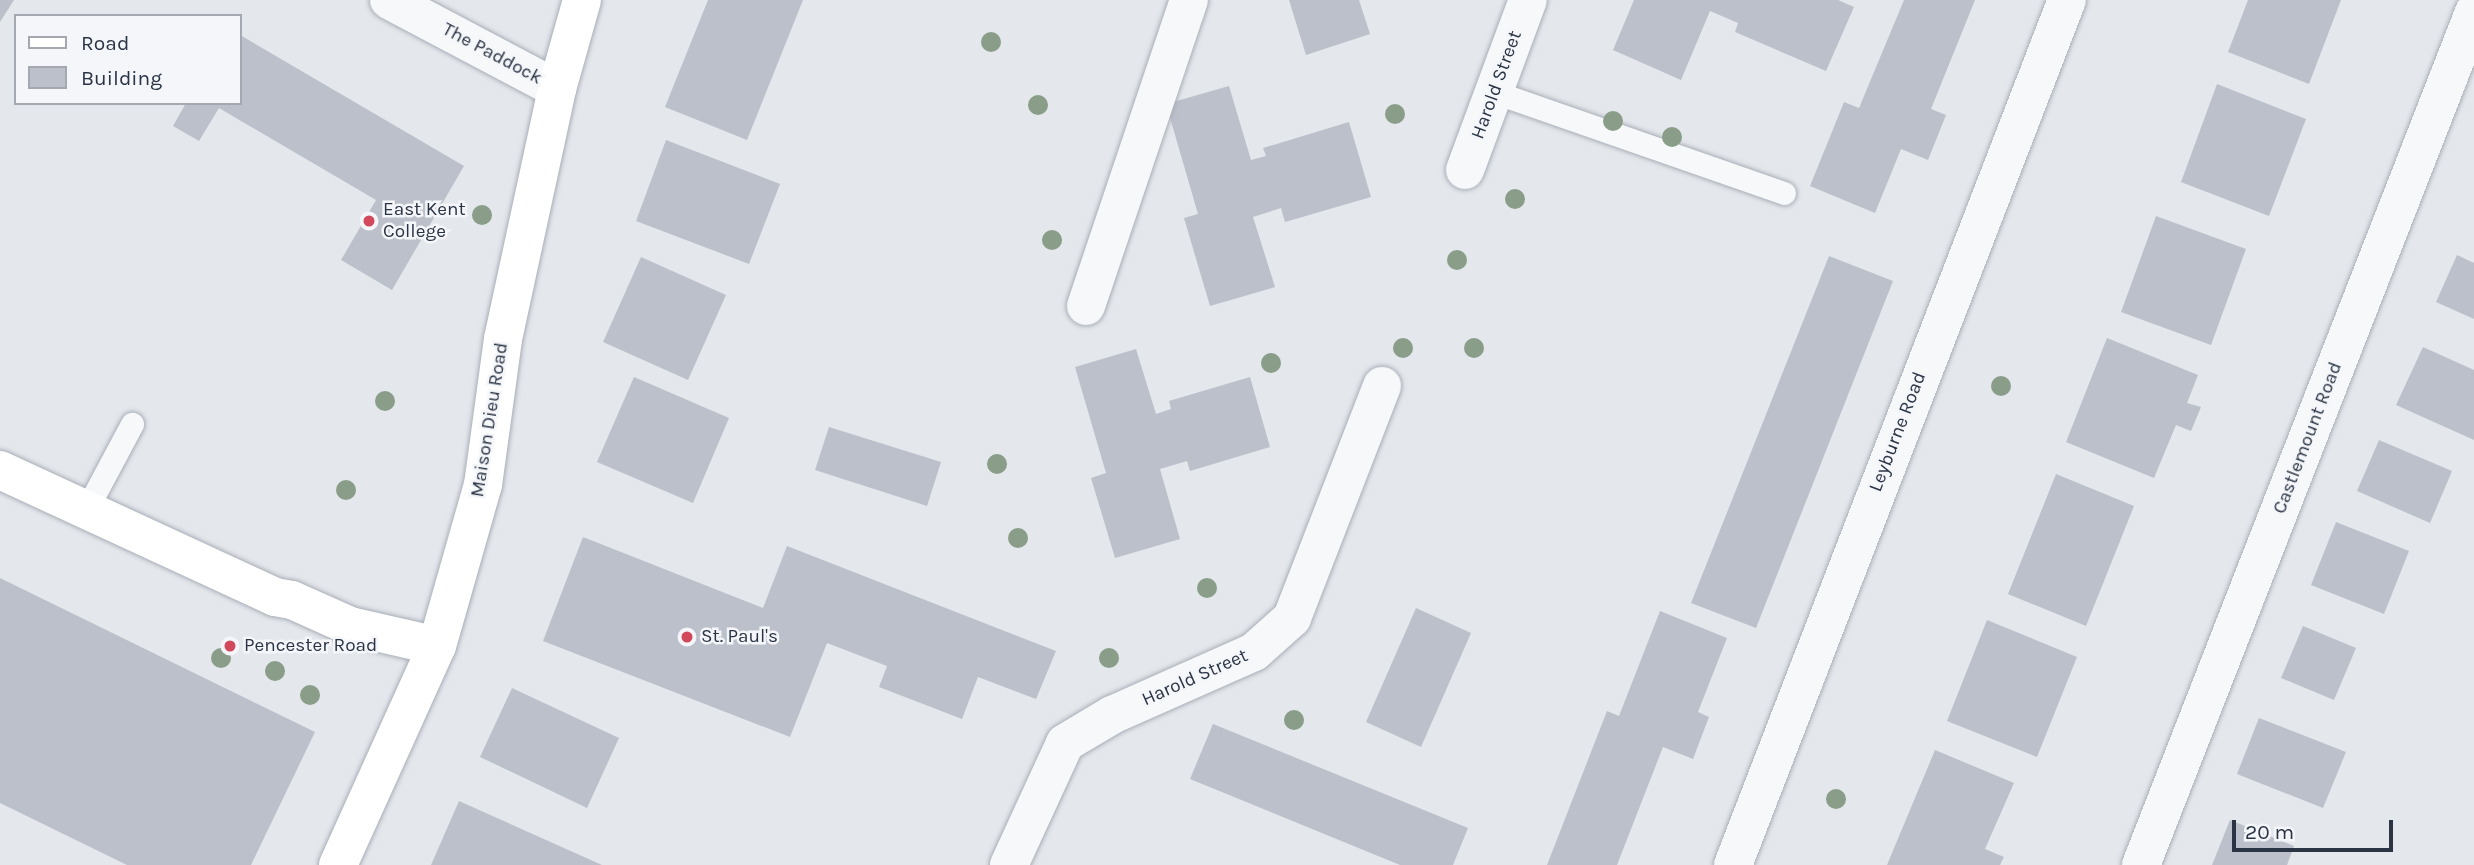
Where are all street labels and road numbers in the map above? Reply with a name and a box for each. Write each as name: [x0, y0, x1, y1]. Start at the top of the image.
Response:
street label: The Paddock: [438, 18, 546, 90]
street label: Harold Street: [1467, 28, 1527, 142]
street label: Maison Dieu Road: [467, 341, 513, 499]
street label: Castlemount Road: [2269, 359, 2347, 517]
street label: Leyburne Road: [1865, 369, 1931, 495]
street label: Harold Street: [1138, 644, 1252, 712]

